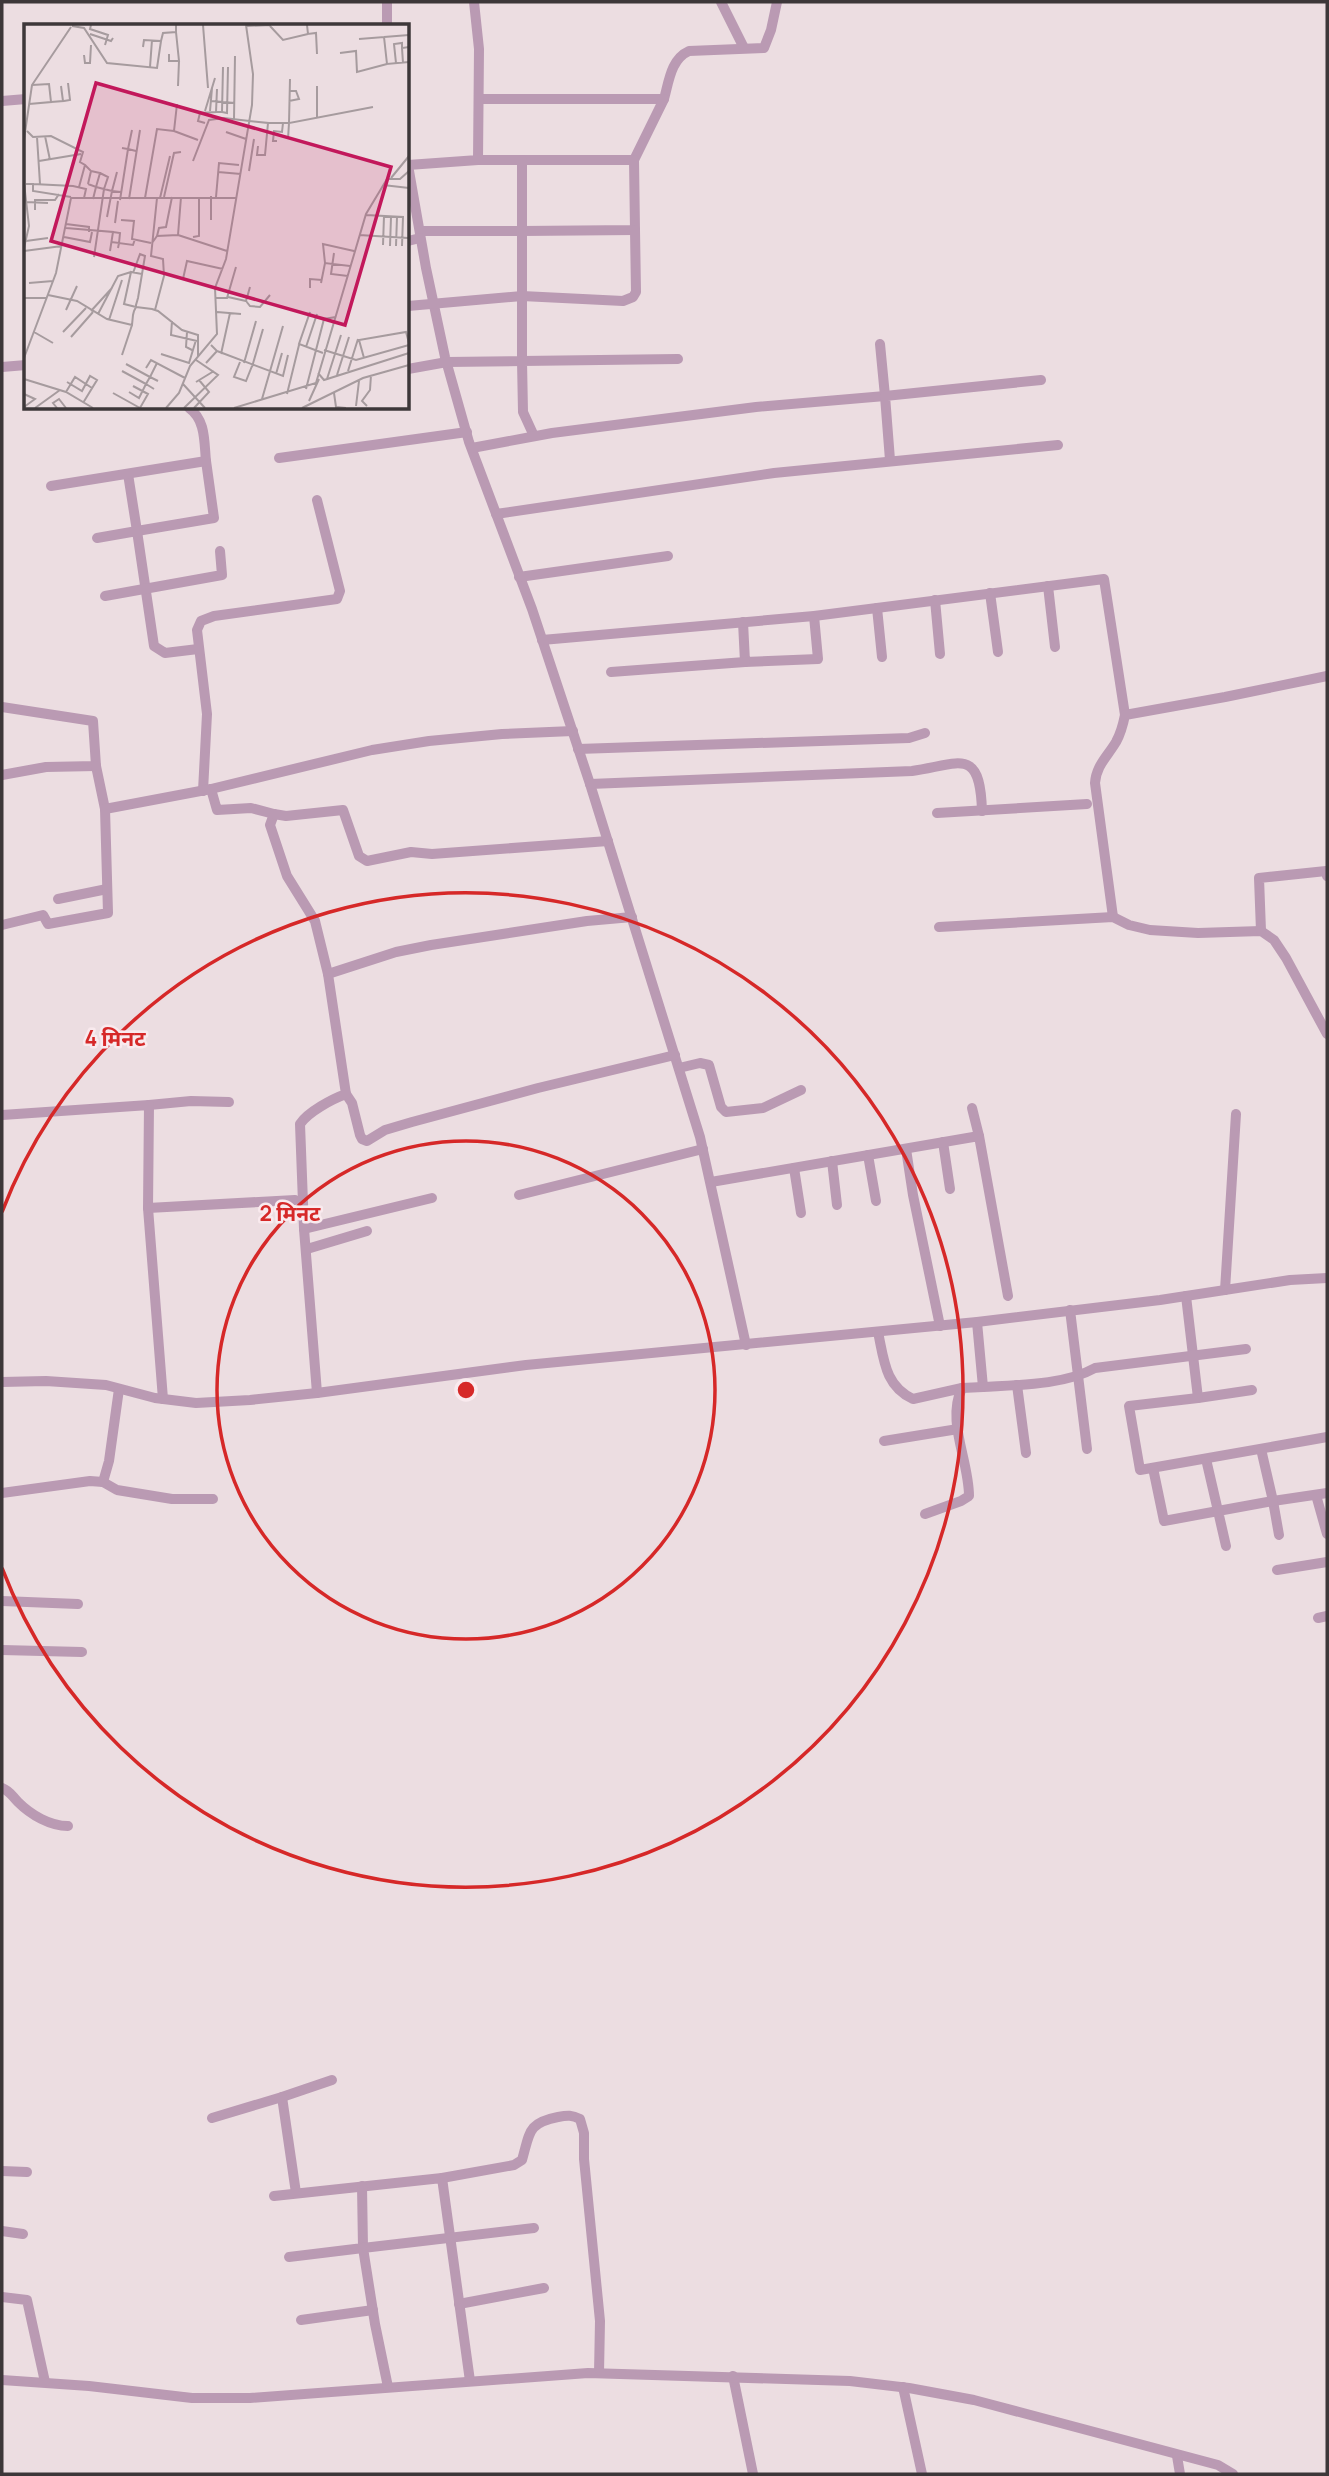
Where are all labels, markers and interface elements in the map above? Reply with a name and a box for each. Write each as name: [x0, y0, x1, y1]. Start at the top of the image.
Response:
inset map: [24, 24, 410, 410]
text: 4 मिनट: [84, 1024, 146, 1052]
text: 2 मिनट: [260, 1199, 321, 1227]
centre of rings: [454, 1378, 478, 1402]

